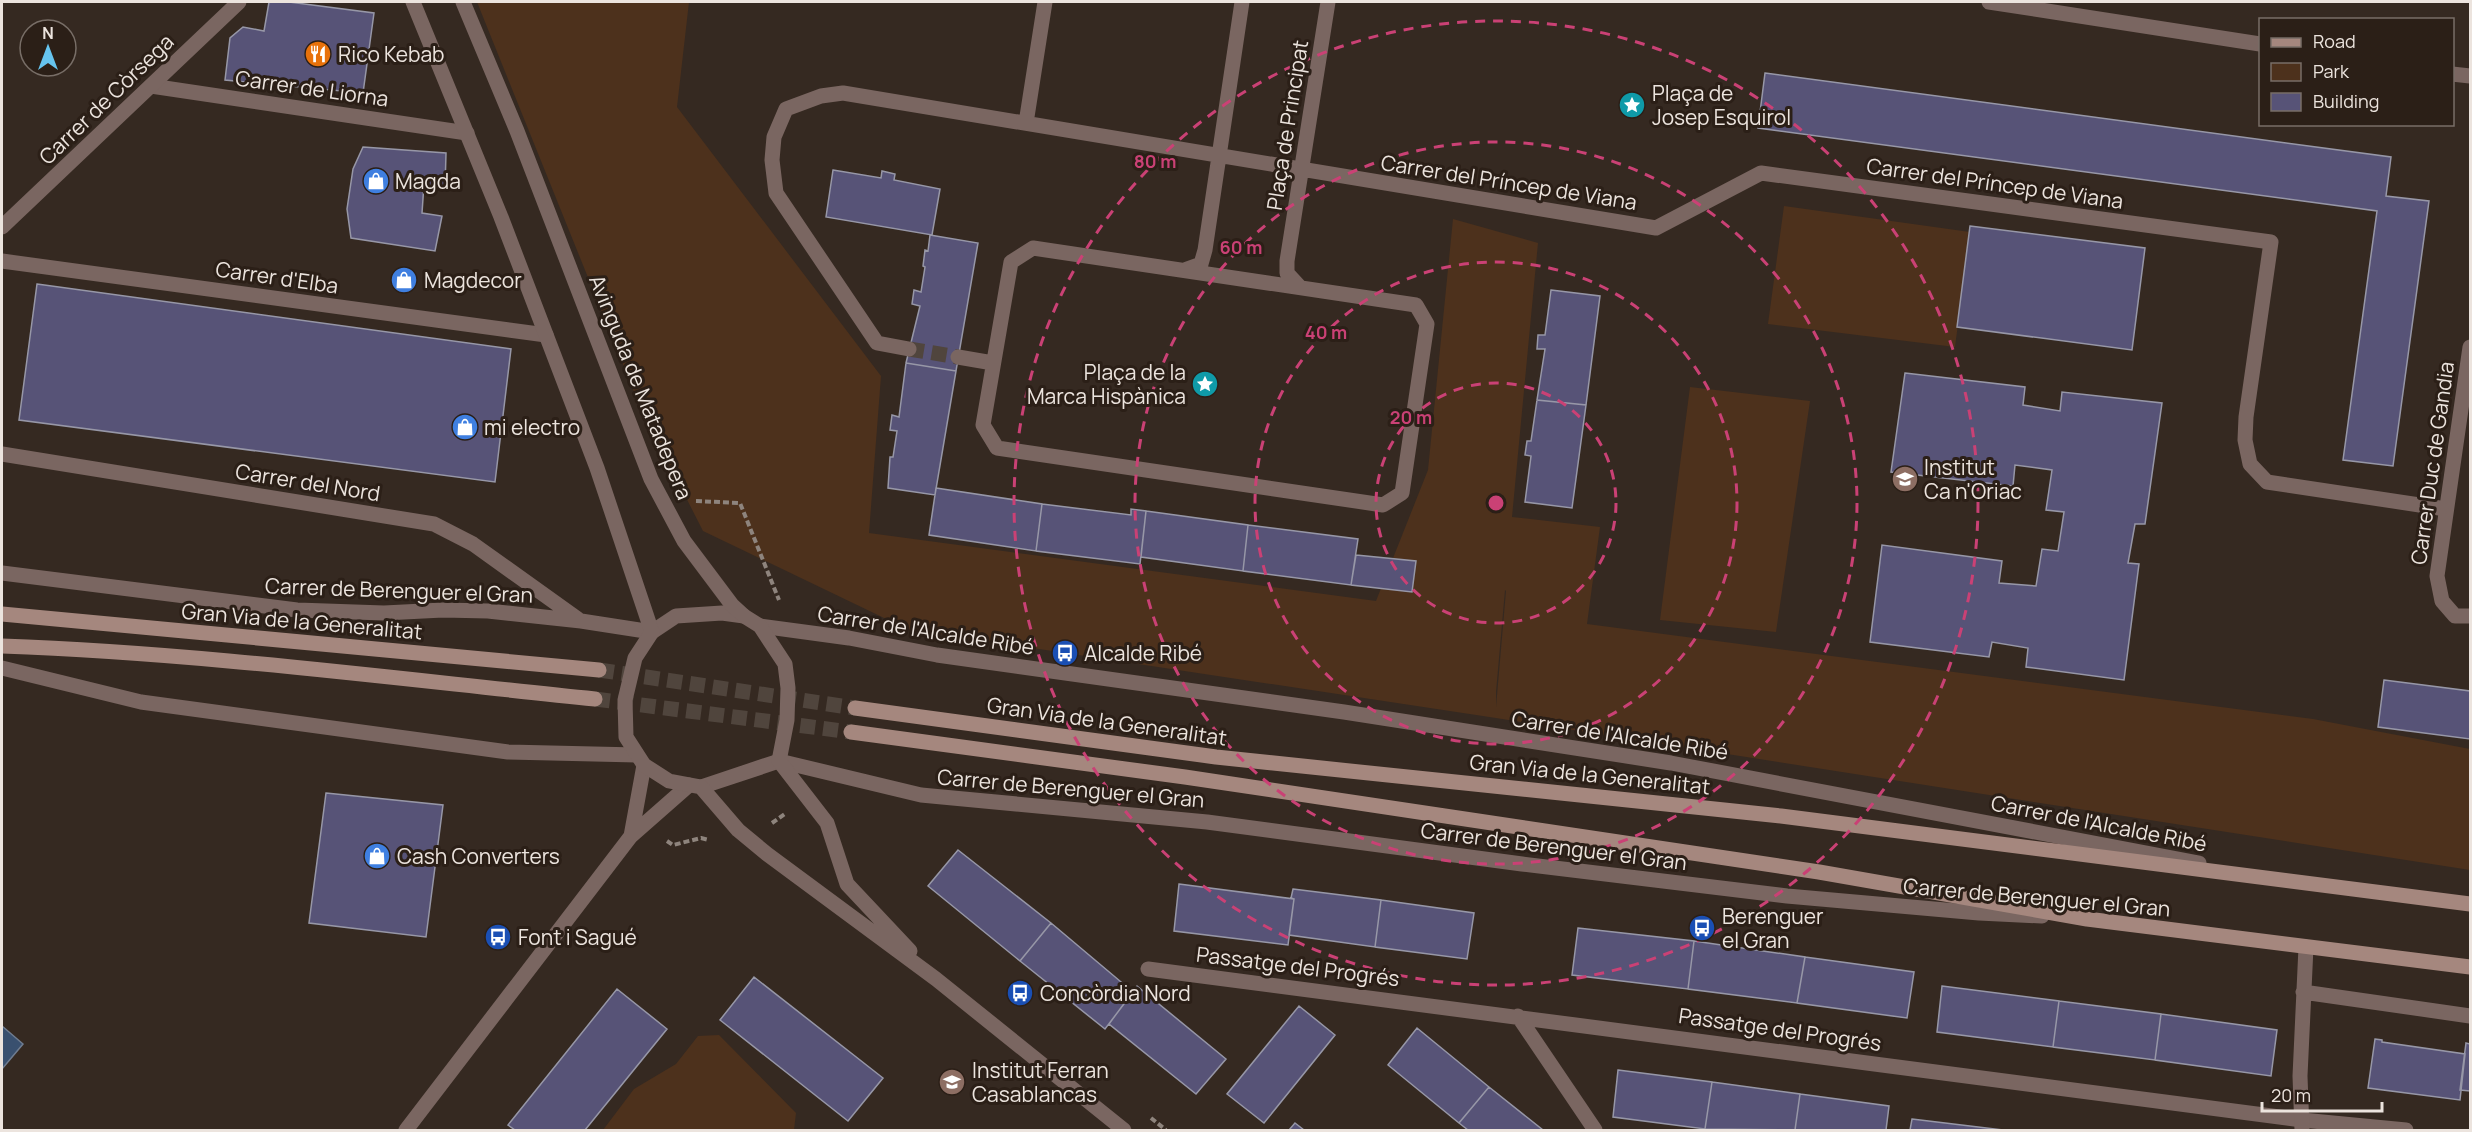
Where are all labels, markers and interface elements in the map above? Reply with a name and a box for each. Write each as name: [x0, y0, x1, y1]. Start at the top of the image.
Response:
north arrow: [18, 18, 78, 78]
legend: [2259, 18, 2454, 126]
text: N: [42, 22, 54, 44]
street label: Carrer de Còrsega: [33, 28, 179, 170]
text: Road: [2313, 29, 2356, 53]
street label: Plaça de Principat: [1260, 38, 1314, 212]
restaurant icon: Rico Kebab: [303, 39, 333, 69]
place label: Rico Kebab: [338, 40, 445, 68]
text: Park: [2313, 59, 2350, 83]
street label: Carrer de Liorna: [234, 63, 390, 113]
place label: Plaça de Josep Esquirol: [1652, 79, 1791, 131]
text: Building: [2313, 89, 2379, 113]
place icon: Plaça de Josep Esquirol: [1617, 90, 1647, 120]
street label: Carrer del Príncep de Viana: [1379, 148, 1639, 216]
text: 80 m: [1134, 149, 1176, 173]
street label: Carrer del Príncep de Viana: [1865, 151, 2125, 215]
shop icon: Magda: [361, 166, 391, 196]
place label: Magda: [395, 167, 461, 195]
text: 60 m: [1220, 235, 1262, 259]
street label: Carrer d'Elba: [214, 255, 340, 299]
shop icon: Magdecor: [389, 265, 419, 295]
place label: Magdecor: [424, 266, 522, 294]
street label: Avinguda de Matadepera: [583, 271, 699, 503]
text: 40 m: [1305, 320, 1347, 344]
place label: Plaça de la Marca Hispànica: [1027, 358, 1186, 410]
street label: Carrer Duc de Gandia: [2404, 360, 2460, 566]
place icon: Plaça de la Marca Hispànica: [1190, 369, 1220, 399]
text: 20 m: [1390, 405, 1432, 429]
shop icon: mi electro: [450, 412, 480, 442]
place label: mi electro: [484, 413, 580, 441]
place label: Institut Ca n'Oriac: [1924, 453, 2022, 505]
street label: Carrer del Nord: [234, 457, 382, 507]
school or university icon: Institut Ca n'Oriac: [1890, 464, 1920, 494]
centre of rings: [1486, 493, 1506, 513]
street label: Carrer de Berenguer el Gran: [265, 571, 533, 609]
street label: Gran Via de la Generalitat: [180, 597, 424, 645]
street label: Carrer de l'Alcalde Ribé: [816, 599, 1036, 661]
bus stop icon: Alcalde Ribé: [1050, 638, 1080, 668]
place label: Alcalde Ribé: [1084, 639, 1202, 667]
street label: Gran Via de la Generalitat: [985, 690, 1229, 752]
street label: Carrer de l'Alcalde Ribé: [1510, 704, 1730, 766]
street label: Gran Via de la Generalitat: [1468, 747, 1712, 801]
street label: Carrer de Berenguer el Gran: [936, 762, 1206, 814]
street label: Carrer de l'Alcalde Ribé: [1989, 788, 2209, 858]
street label: Carrer de Berenguer el Gran: [1419, 816, 1689, 876]
shop icon: Cash Converters: [362, 841, 392, 871]
place label: Cash Converters: [397, 842, 560, 870]
street label: Carrer de Berenguer el Gran: [1902, 871, 2172, 923]
place label: Berenguer el Gran: [1722, 902, 1824, 954]
bus stop icon: Berenguer el Gran: [1687, 913, 1717, 943]
bus stop icon: Font i Sagué: [483, 922, 513, 952]
place label: Font i Sagué: [518, 923, 637, 951]
street label: Passatge del Progrés: [1195, 940, 1401, 992]
bus stop icon: Concòrdia Nord: [1005, 978, 1035, 1008]
place label: Concòrdia Nord: [1040, 979, 1191, 1007]
street label: Passatge del Progrés: [1677, 1001, 1883, 1057]
place label: Institut Ferran Casablancas: [972, 1056, 1109, 1108]
school or university icon: Institut Ferran Casablancas: [937, 1067, 967, 1097]
scale bar: [2262, 1075, 2382, 1113]
text: 20 m: [2271, 1083, 2311, 1107]

